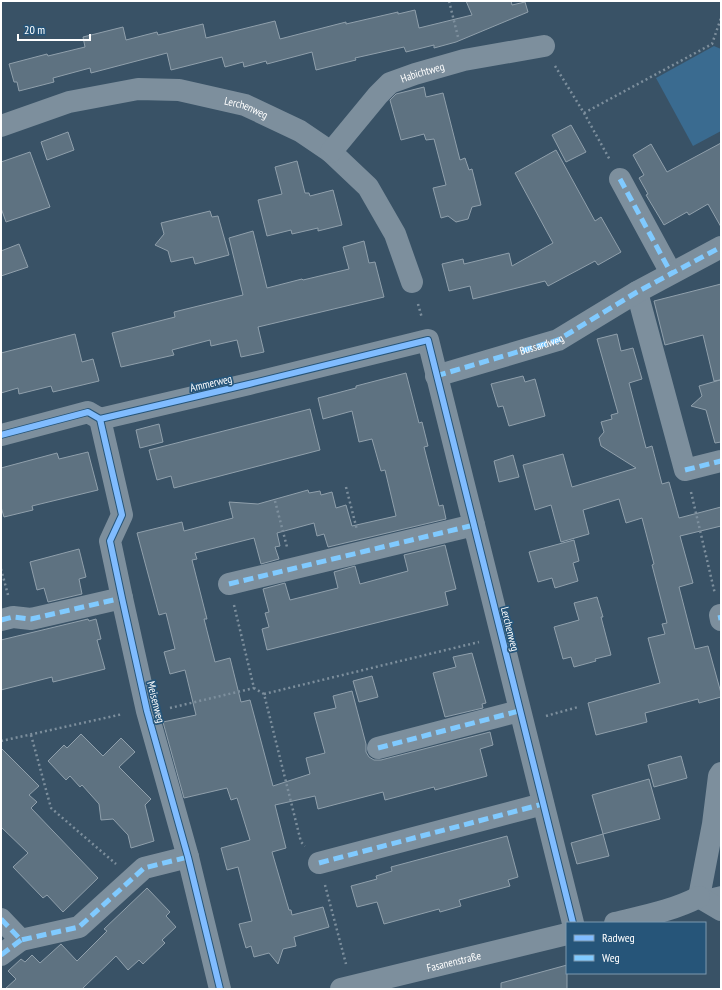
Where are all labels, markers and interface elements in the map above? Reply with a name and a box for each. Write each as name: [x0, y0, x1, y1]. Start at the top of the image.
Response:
scale bar: [18, 16, 90, 42]
text: 20 m: [24, 22, 45, 37]
street label: Habichtweg: [399, 59, 446, 86]
street label: Lerchenweg: [223, 94, 271, 122]
street label: Bussardweg: [518, 331, 566, 358]
street label: Ammerweg: [189, 371, 234, 395]
street label: Lerchenweg: [498, 605, 522, 653]
street label: Meisenweg: [144, 680, 168, 725]
legend: [566, 922, 706, 974]
text: Radweg: [602, 930, 635, 945]
street label: Fasanenstraße: [425, 948, 483, 975]
text: Weg: [602, 950, 620, 965]

